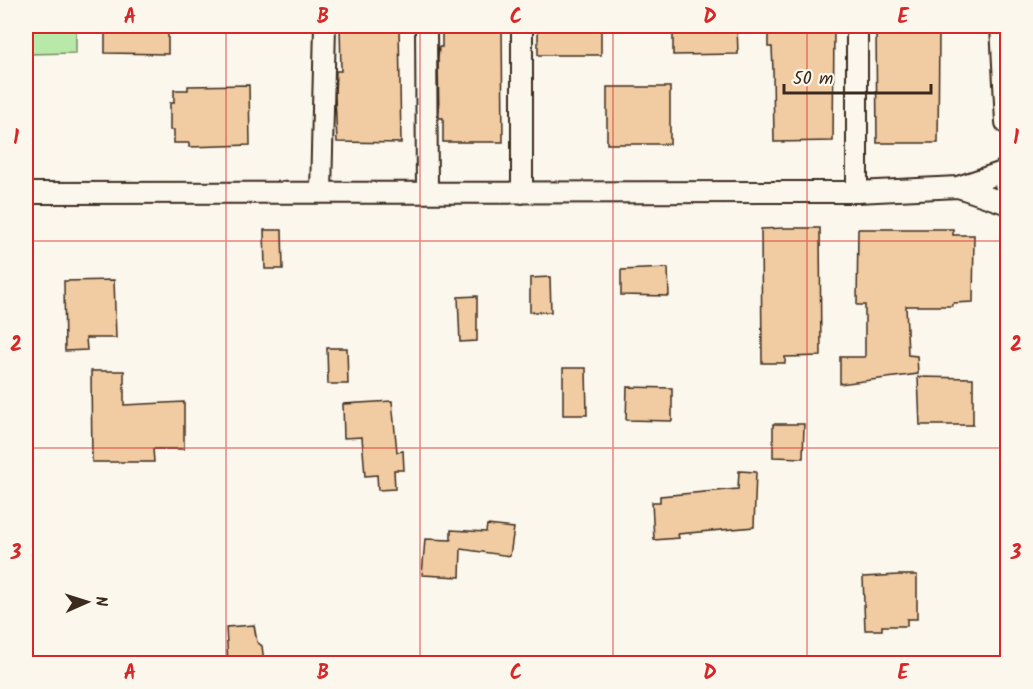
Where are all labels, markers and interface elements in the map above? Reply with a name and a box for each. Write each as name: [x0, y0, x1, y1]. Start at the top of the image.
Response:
text: A: [124, 2, 136, 34]
text: B: [317, 2, 329, 34]
text: C: [510, 2, 522, 34]
text: D: [703, 2, 717, 34]
text: E: [897, 2, 909, 34]
scale bar: [784, 57, 931, 95]
text: 50 m: [793, 65, 833, 94]
text: 1: [13, 123, 19, 155]
text: 1: [1013, 123, 1019, 155]
text: 2: [10, 330, 22, 362]
text: 2: [1010, 330, 1022, 362]
text: 3: [10, 538, 22, 570]
text: 3: [1010, 538, 1022, 570]
north arrow: [57, 572, 117, 632]
text: N: [88, 596, 113, 607]
text: A: [124, 658, 136, 689]
text: B: [317, 658, 329, 689]
text: C: [510, 658, 522, 689]
text: D: [703, 658, 717, 689]
text: E: [897, 658, 909, 689]

